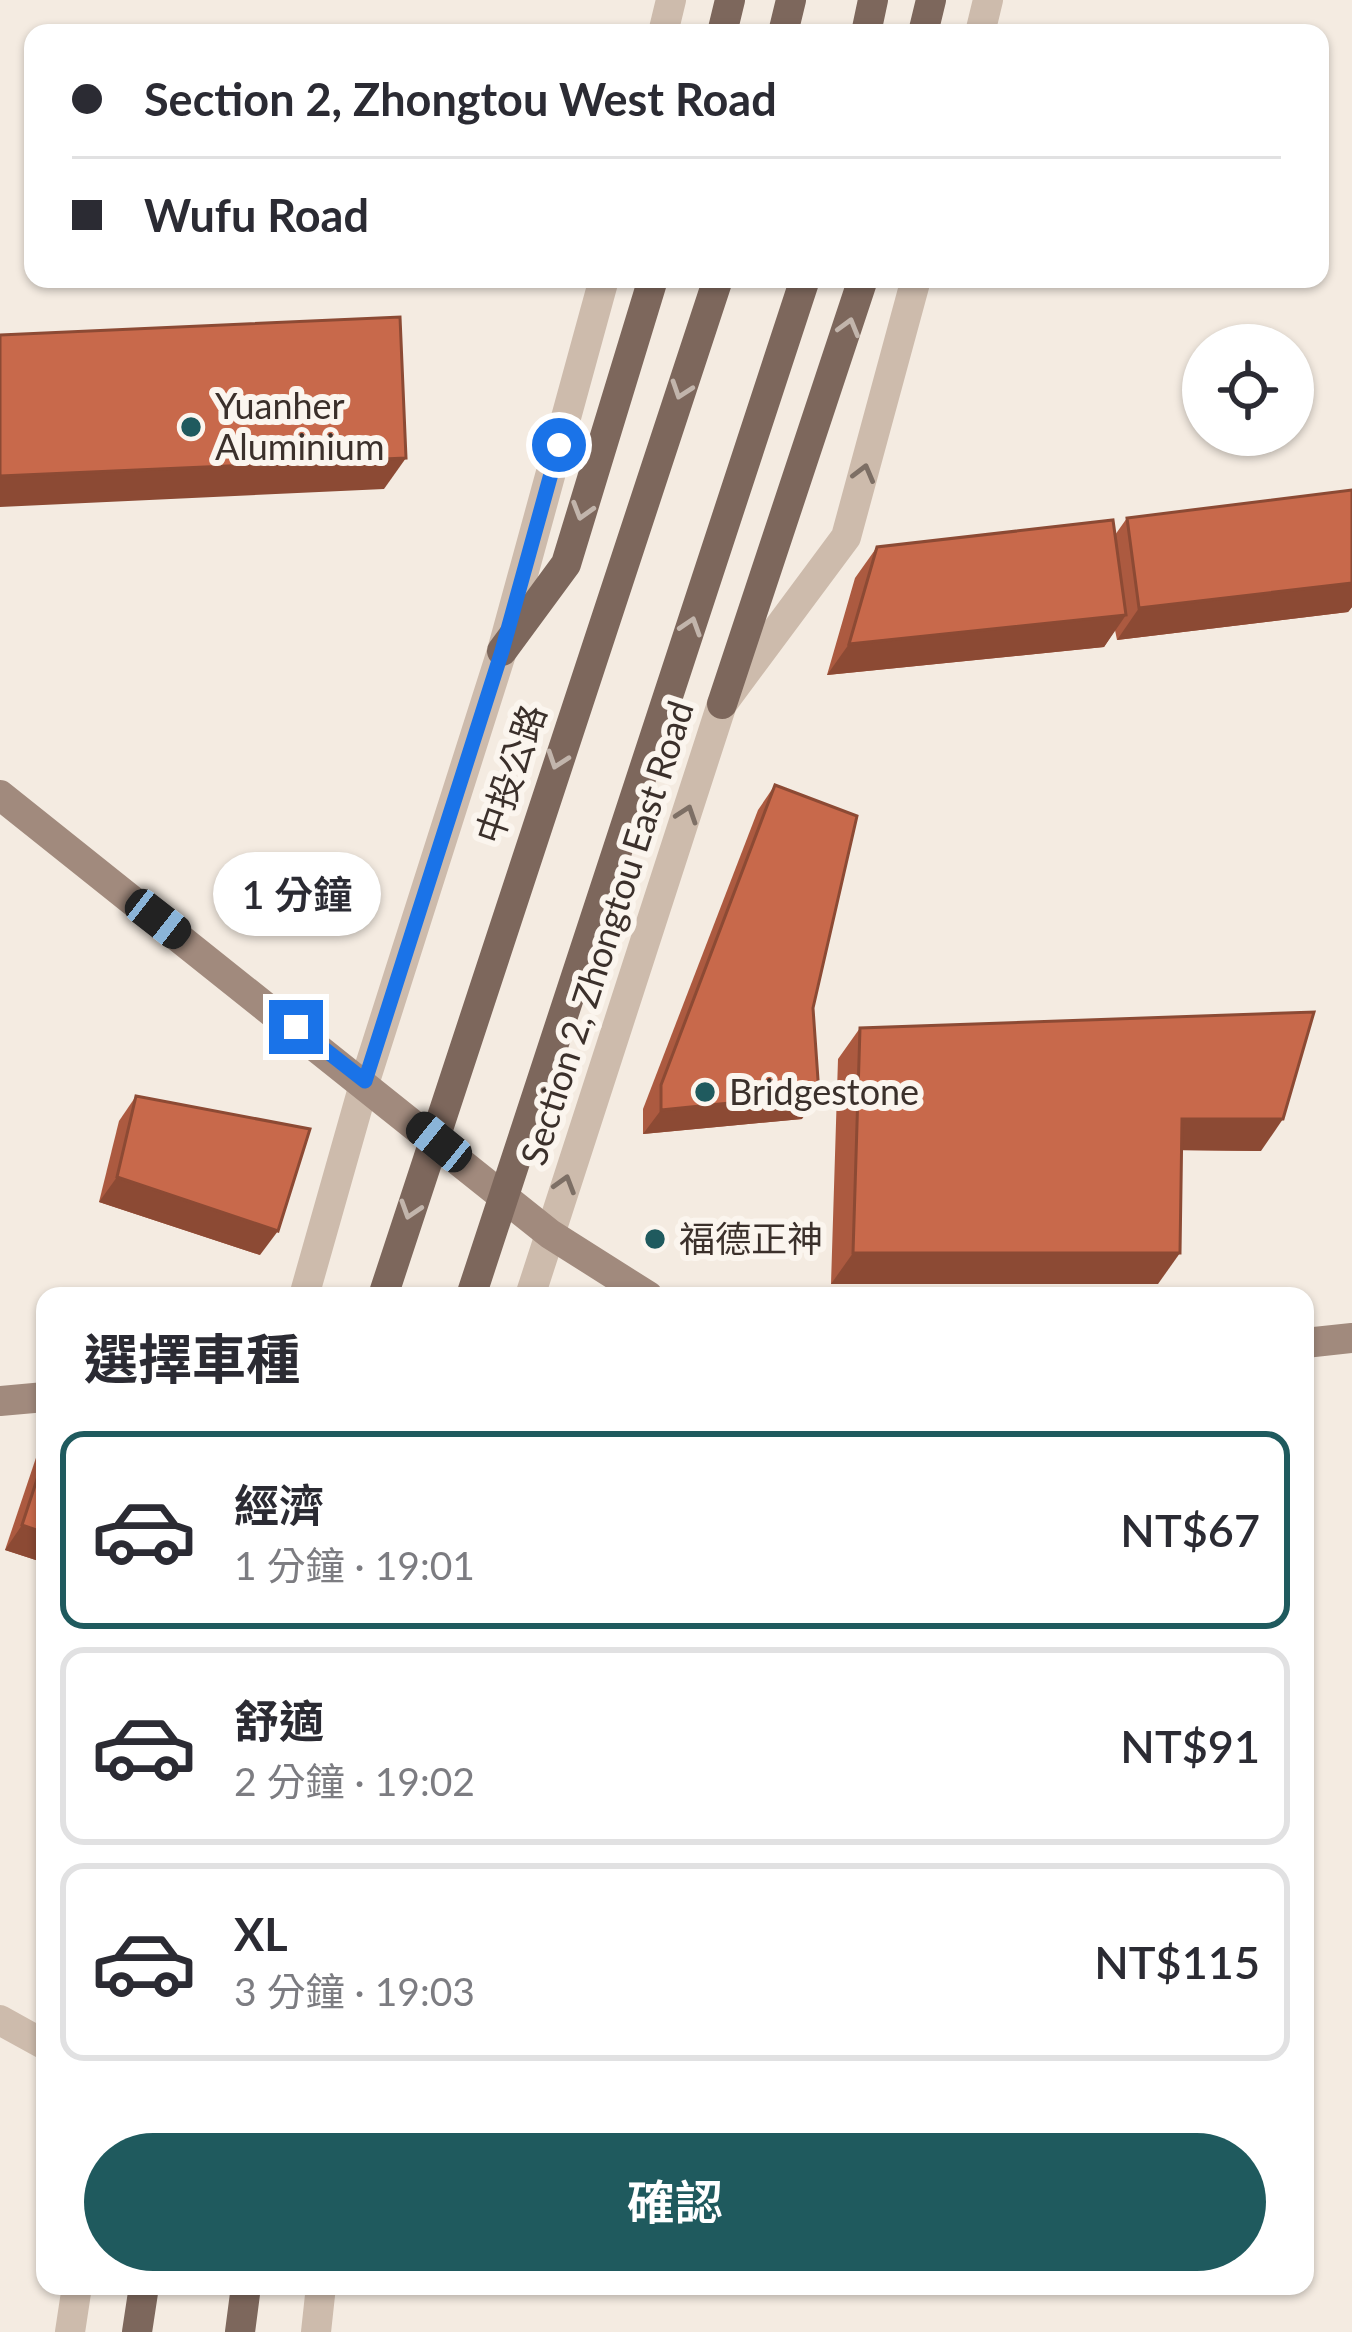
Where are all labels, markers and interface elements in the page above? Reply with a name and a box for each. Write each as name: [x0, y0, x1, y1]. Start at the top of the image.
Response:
text: Section 2, Zhongtou West Road: [144, 72, 777, 126]
text: Wufu Road: [144, 188, 369, 242]
one-way arrow: [835, 317, 860, 338]
map controls: [1182, 324, 1314, 456]
button: locate: [1182, 324, 1314, 456]
one-way arrow: [671, 378, 695, 399]
place label: Yuanher Aluminium: [215, 383, 385, 468]
marker: Yuanher Aluminium: [178, 414, 204, 440]
route start: [532, 418, 586, 472]
one-way arrow: [849, 463, 874, 484]
one-way arrow: [571, 500, 596, 521]
one-way arrow: [676, 616, 701, 637]
street label: Section 2, Zhongtou East Road: [510, 695, 702, 1170]
street label: 中投公路: [466, 698, 554, 849]
one-way arrow: [547, 748, 571, 769]
one-way arrow: [673, 805, 697, 826]
callout: 1 分鐘: [212, 853, 380, 937]
text: 1 分鐘: [242, 871, 352, 917]
car: [119, 883, 197, 955]
route end: [269, 1000, 323, 1054]
place label: Bridgestone: [729, 1069, 919, 1113]
marker: Bridgestone: [692, 1079, 718, 1105]
car: [400, 1105, 478, 1179]
one-way arrow: [551, 1174, 576, 1195]
one-way arrow: [400, 1199, 425, 1220]
place label: 福德正神: [679, 1216, 823, 1260]
marker: 福德正神: [642, 1226, 668, 1252]
text: 選擇車種: [84, 1326, 300, 1391]
icon: car: [90, 1476, 198, 1584]
text: 經濟: [234, 1478, 324, 1532]
text: NT$67: [1120, 1503, 1260, 1557]
text: 1 分鐘 · 19:01: [234, 1542, 475, 1588]
icon: car: [90, 1692, 198, 1800]
text: 舒適: [234, 1694, 324, 1748]
text: NT$91: [1120, 1719, 1260, 1773]
text: 2 分鐘 · 19:02: [234, 1758, 475, 1804]
text: XL: [234, 1907, 288, 1961]
icon: car: [90, 1908, 198, 2016]
text: NT$115: [1094, 1935, 1260, 1989]
text: 3 分鐘 · 19:03: [234, 1968, 475, 2014]
button: 確認: [84, 2133, 1266, 2271]

